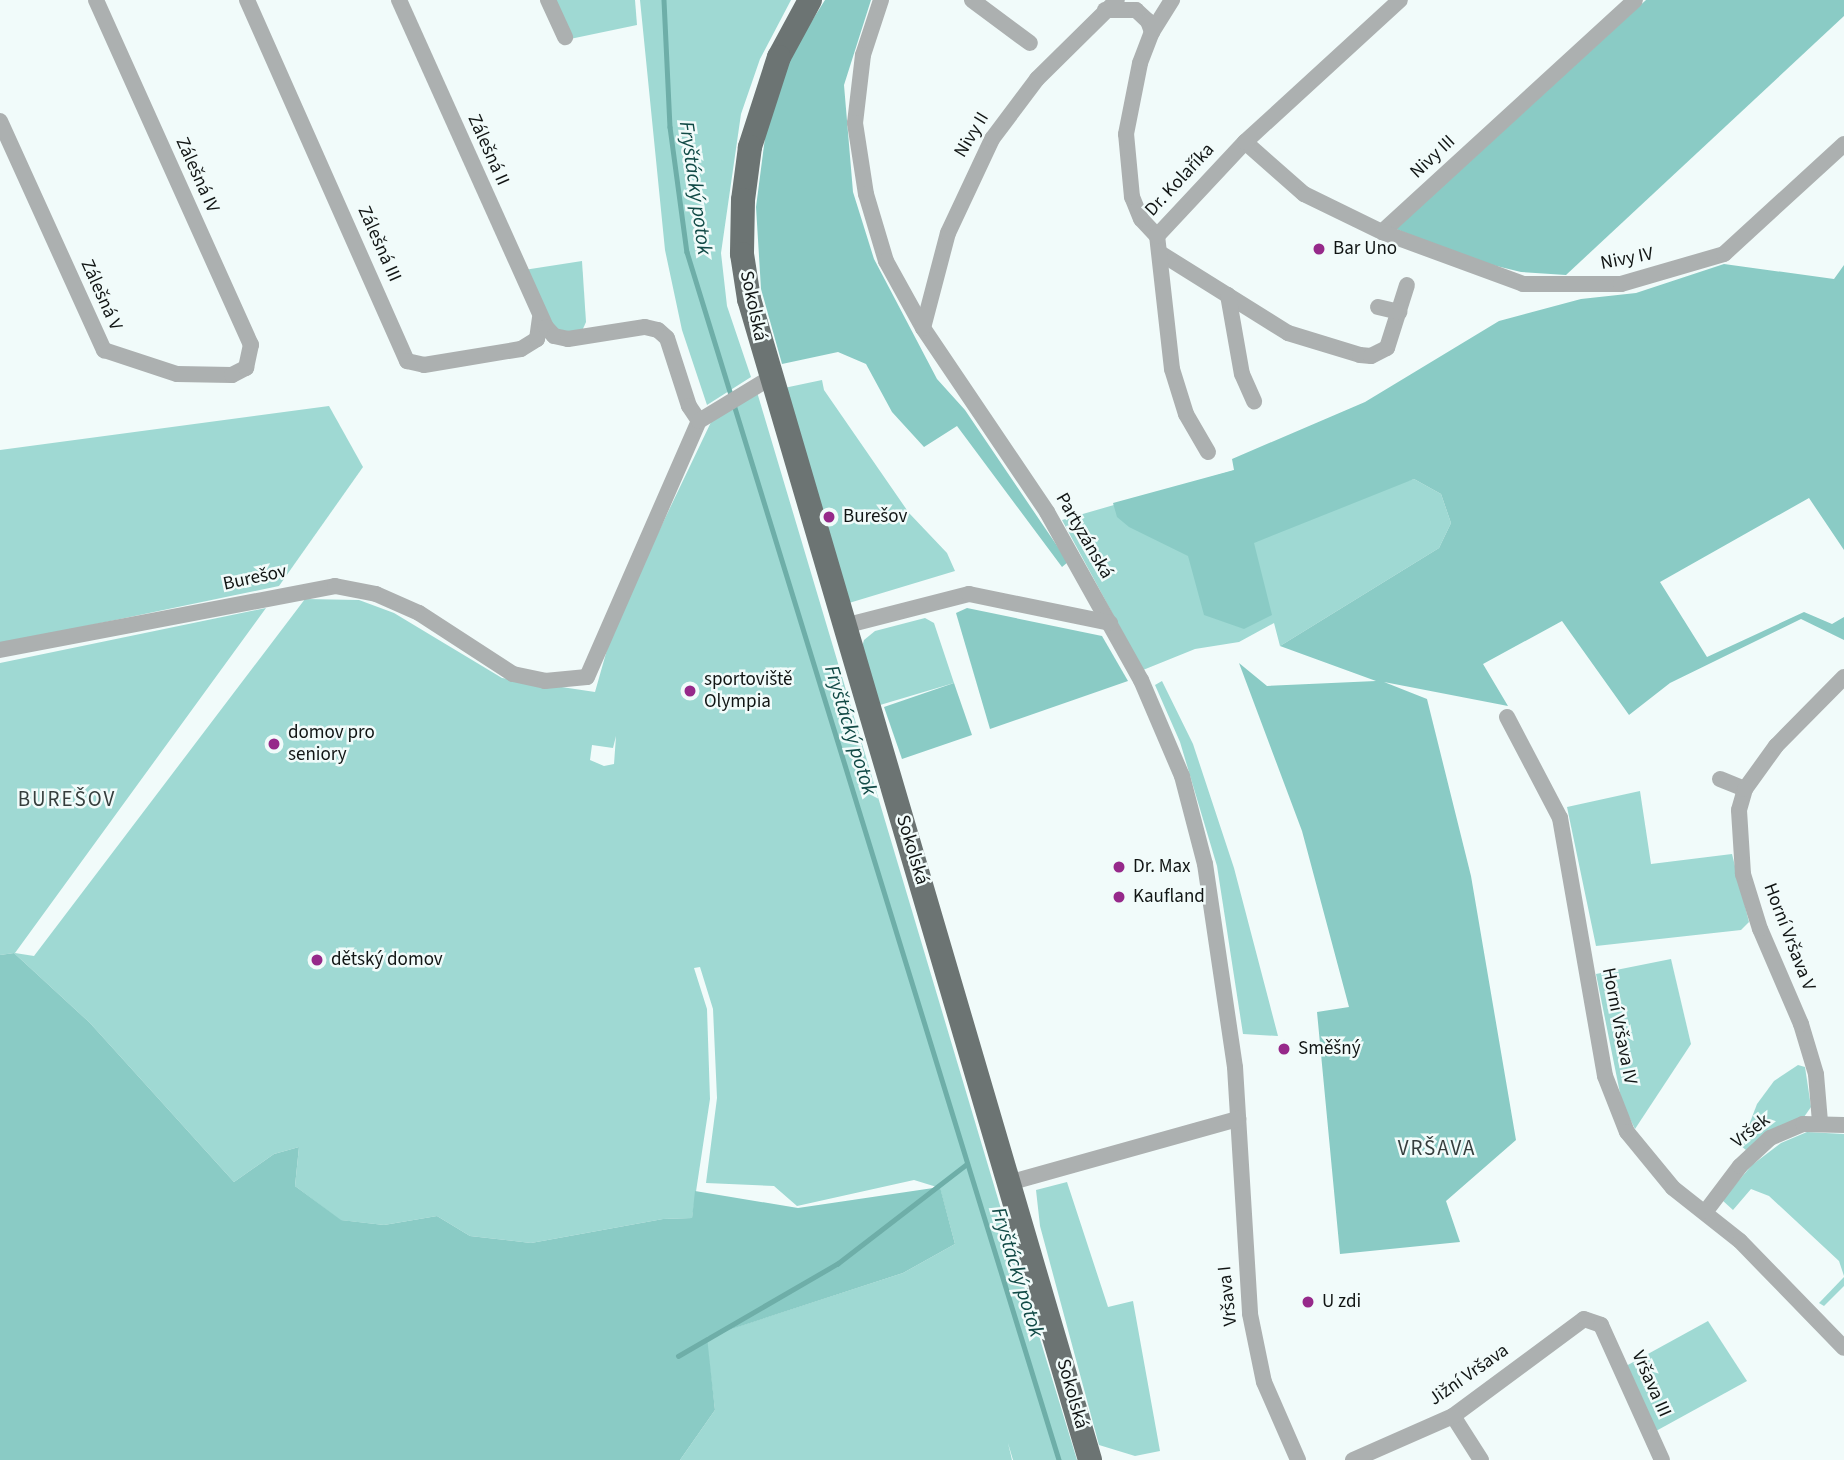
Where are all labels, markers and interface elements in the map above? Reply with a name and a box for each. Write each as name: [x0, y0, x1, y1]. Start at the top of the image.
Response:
street label: Nivy II: [950, 108, 994, 162]
street label: Zálešná II: [462, 111, 514, 189]
water label: Fryštácký potok: [674, 120, 718, 256]
street label: Nivy III: [1406, 130, 1460, 184]
street label: Zálešná IV: [170, 134, 224, 216]
street label: Dr. Kolaříka: [1141, 139, 1219, 221]
street label: Zálešná III: [352, 203, 406, 285]
place label: Bar Uno: [1333, 238, 1397, 260]
marker: Bar Uno: [1311, 241, 1327, 257]
street label: Nivy IV: [1599, 243, 1655, 275]
street label: Zálešná V: [75, 256, 127, 334]
street label: Sokolská: [734, 269, 772, 343]
street label: Partyzánská: [1050, 489, 1118, 583]
place label: Burešov: [843, 506, 907, 528]
marker: Burešov: [821, 509, 837, 525]
street label: Burešov: [221, 560, 289, 596]
water label: Fryštácký potok: [819, 662, 883, 798]
place label: sportoviště Olympia: [704, 669, 793, 713]
marker: sportoviště Olympia: [682, 683, 698, 699]
place label: domov pro seniory: [288, 722, 375, 766]
marker: domov pro seniory: [266, 736, 282, 752]
district label: BUREŠOV: [19, 786, 115, 812]
street label: Sokolská: [891, 813, 933, 887]
place label: Dr. Max: [1133, 856, 1191, 878]
marker: Dr. Max: [1111, 859, 1127, 875]
street label: Horní Vršava V: [1758, 880, 1820, 994]
place label: Kaufland: [1133, 886, 1205, 908]
marker: Kaufland: [1111, 889, 1127, 905]
place label: dětský domov: [331, 949, 443, 971]
marker: dětský domov: [309, 952, 325, 968]
street label: Horní Vršava IV: [1597, 966, 1641, 1086]
place label: Směšný: [1298, 1038, 1361, 1060]
marker: Směšný: [1276, 1041, 1292, 1057]
street label: Vršek: [1727, 1109, 1775, 1153]
district label: VRŠAVA: [1398, 1135, 1476, 1161]
water label: Fryštácký potok: [986, 1204, 1050, 1340]
street label: Vršava I: [1214, 1265, 1242, 1327]
place label: U zdi: [1322, 1291, 1361, 1313]
marker: U zdi: [1300, 1294, 1316, 1310]
street label: Jižní Vršava: [1425, 1339, 1513, 1411]
street label: Vršava III: [1626, 1347, 1676, 1421]
street label: Sokolská: [1051, 1357, 1093, 1431]

